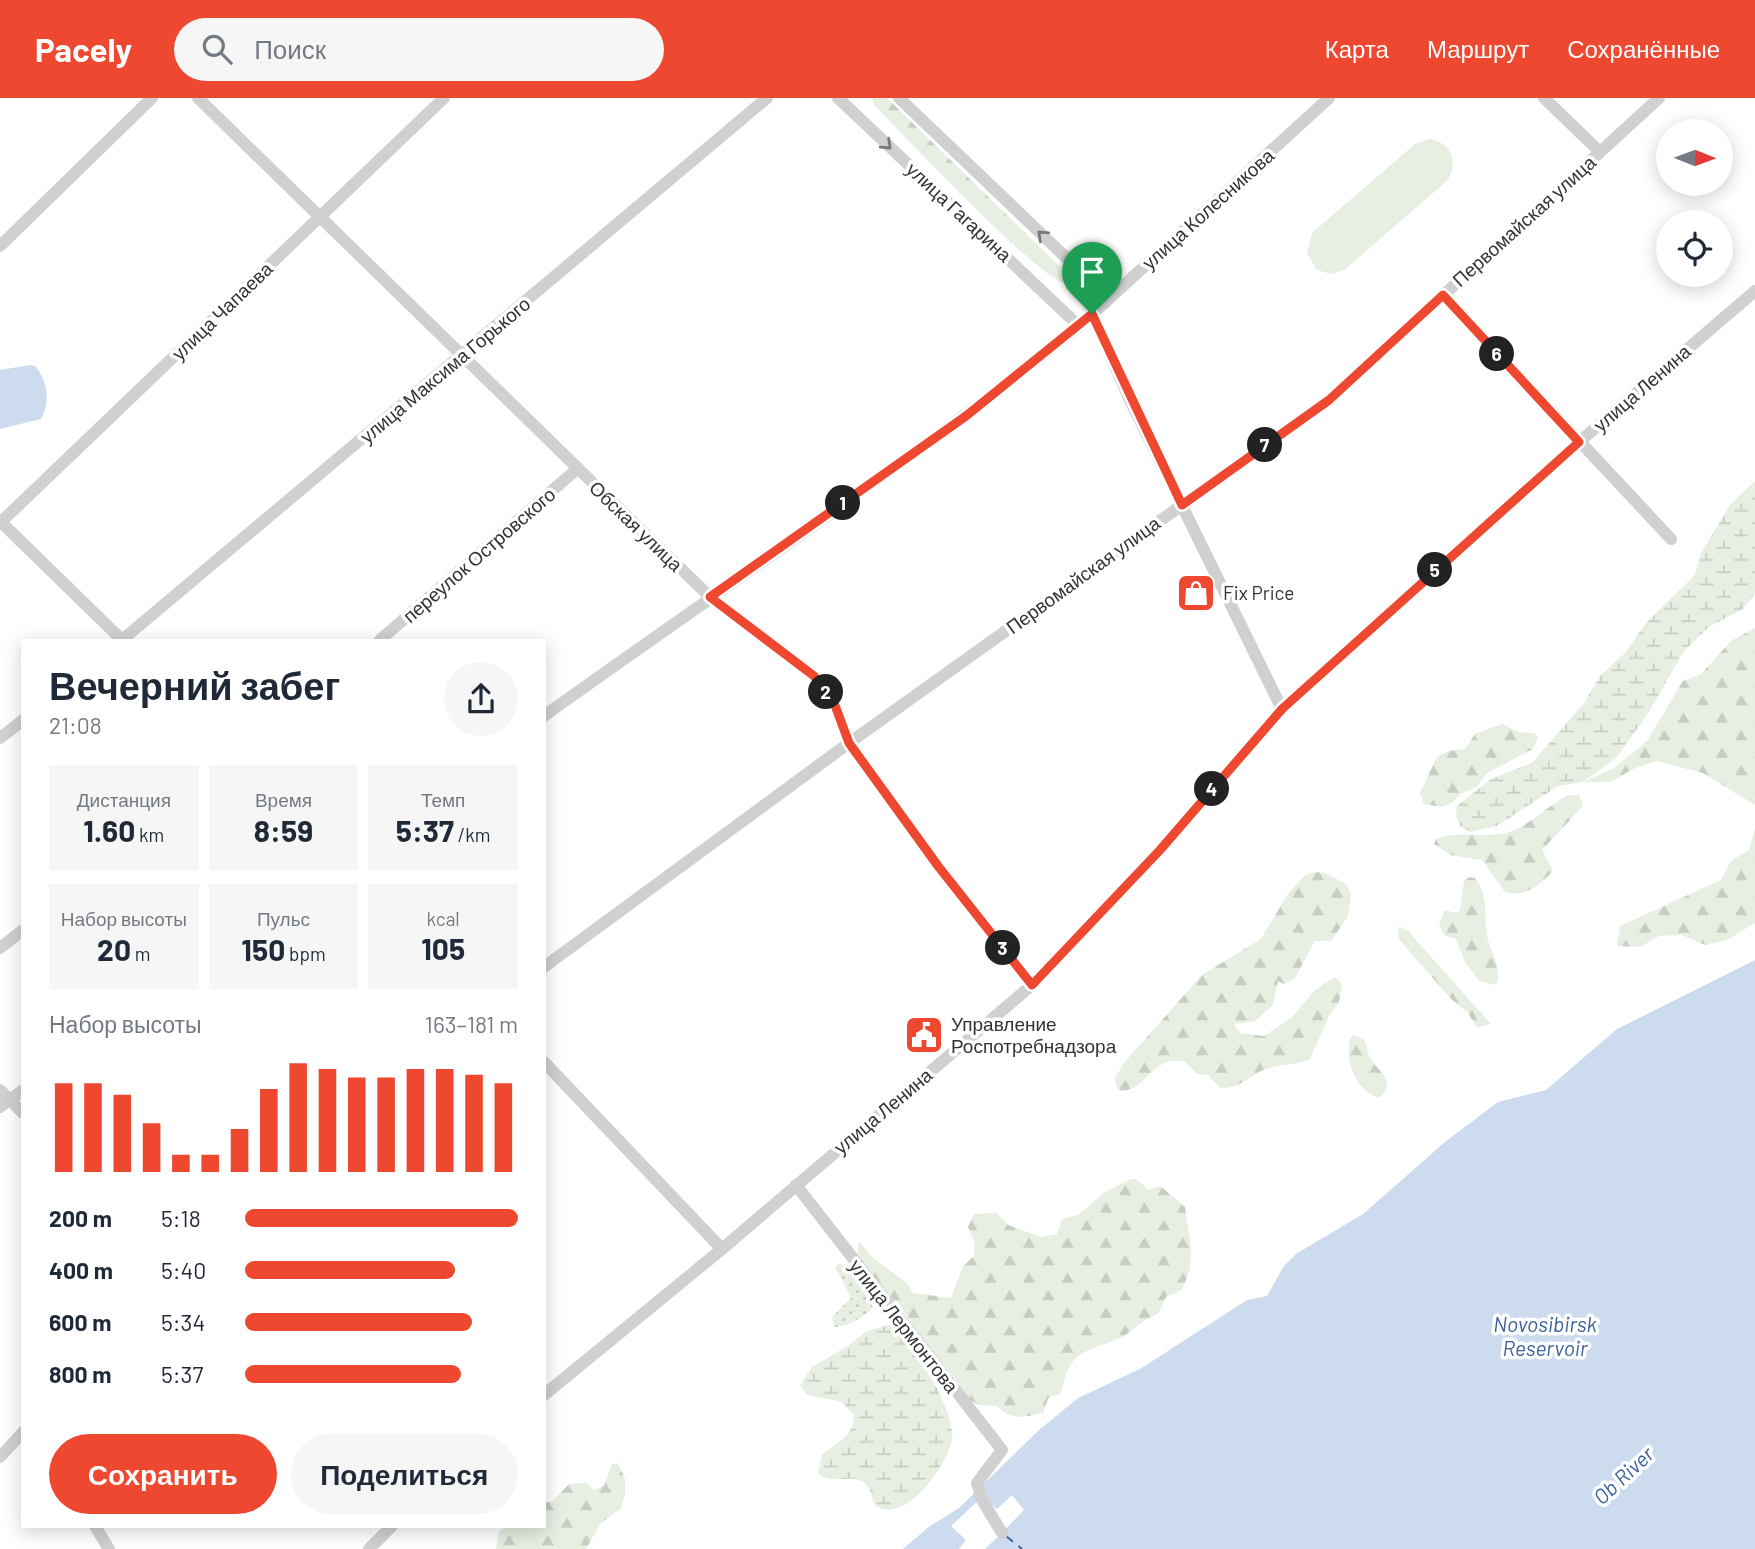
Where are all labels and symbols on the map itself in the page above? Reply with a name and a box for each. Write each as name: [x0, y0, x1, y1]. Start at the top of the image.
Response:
north arrow: [1656, 119, 1732, 196]
one-way arrow: [879, 136, 892, 149]
street label: улица Колесникова: [1137, 143, 1278, 274]
street label: Первомайская улица: [1447, 150, 1600, 291]
street label: улица Гагарина: [902, 157, 1017, 266]
one-way arrow: [1037, 231, 1050, 244]
pin: [1062, 242, 1122, 314]
street label: улица Чапаева: [166, 257, 277, 364]
street label: улица Максима Горького: [355, 292, 534, 448]
pin: 6: [1480, 336, 1514, 372]
street label: улица Ленина: [1588, 339, 1695, 436]
pin: 7: [1248, 428, 1282, 462]
street label: Обская улица: [585, 475, 688, 576]
street label: переулок Островского: [398, 482, 560, 627]
pin: 1: [826, 486, 860, 520]
street label: Первомайская улица: [1001, 511, 1164, 638]
pin: 5: [1418, 552, 1452, 588]
shop icon: Fix Price: [1175, 572, 1217, 614]
place label: Fix Price: [1223, 581, 1294, 604]
pin: 2: [808, 674, 844, 710]
pin: 4: [1194, 772, 1230, 806]
pin: 3: [986, 930, 1020, 966]
place label: Управление Роспотребнадзора: [951, 1012, 1117, 1057]
public building icon: Управление Роспотребнадзора: [903, 1014, 945, 1056]
street label: улица Ленина: [829, 1063, 937, 1158]
street label: улица Лермонтова: [845, 1254, 964, 1397]
water label: Novosibirsk Reservoir: [1493, 1311, 1598, 1360]
water label: Ob River: [1588, 1440, 1659, 1509]

